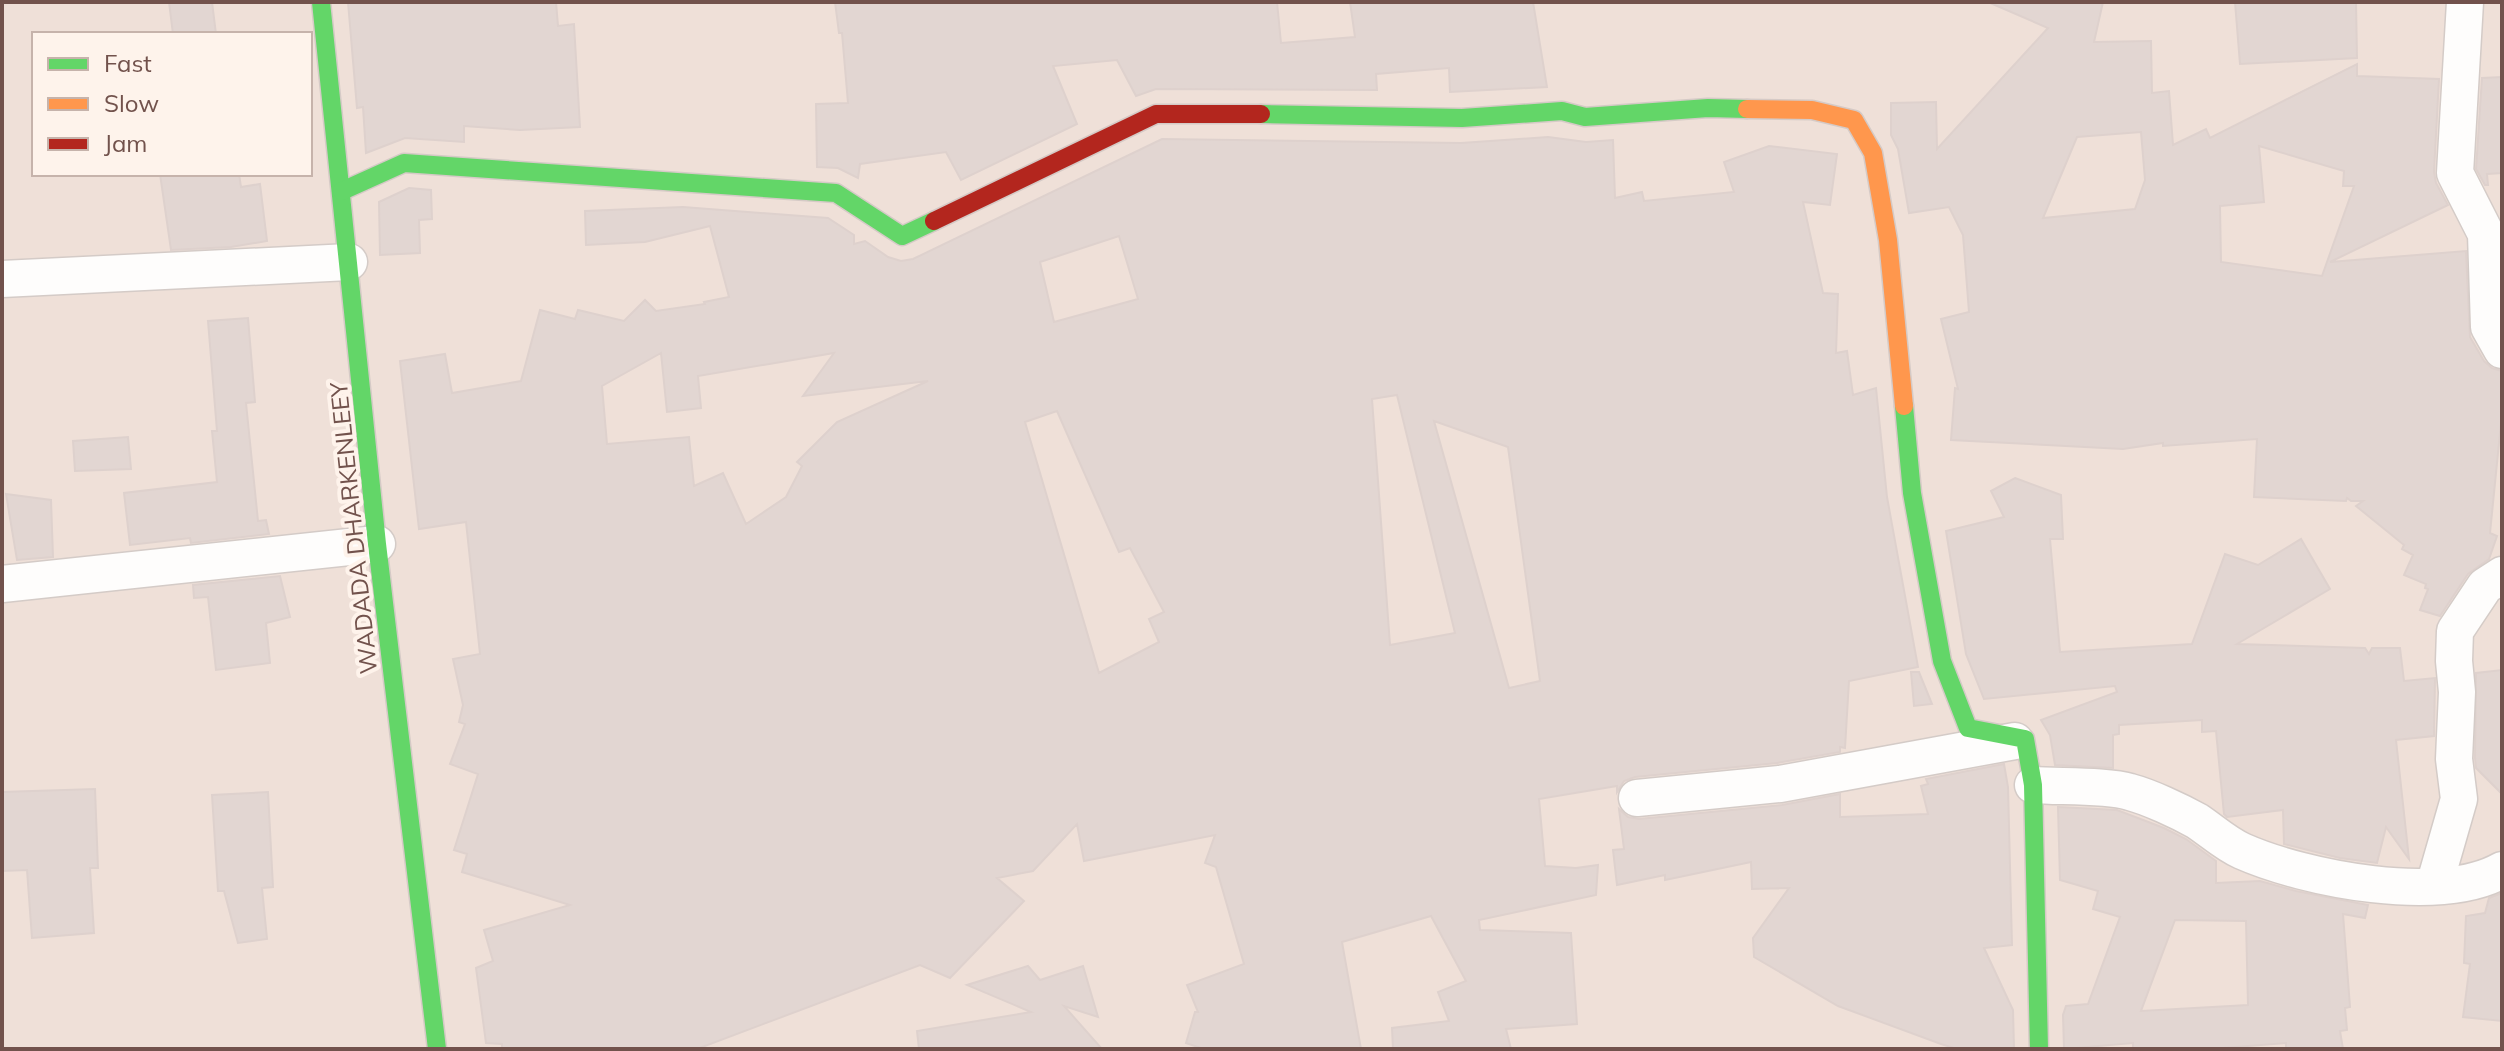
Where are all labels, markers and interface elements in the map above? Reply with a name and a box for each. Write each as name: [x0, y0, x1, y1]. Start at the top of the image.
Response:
legend: [32, 32, 312, 176]
text: Fast: [104, 48, 152, 78]
text: Slow: [104, 88, 159, 118]
text: Jam: [104, 128, 147, 158]
street label: WADADA DHARKENLEEY: [323, 380, 383, 675]

